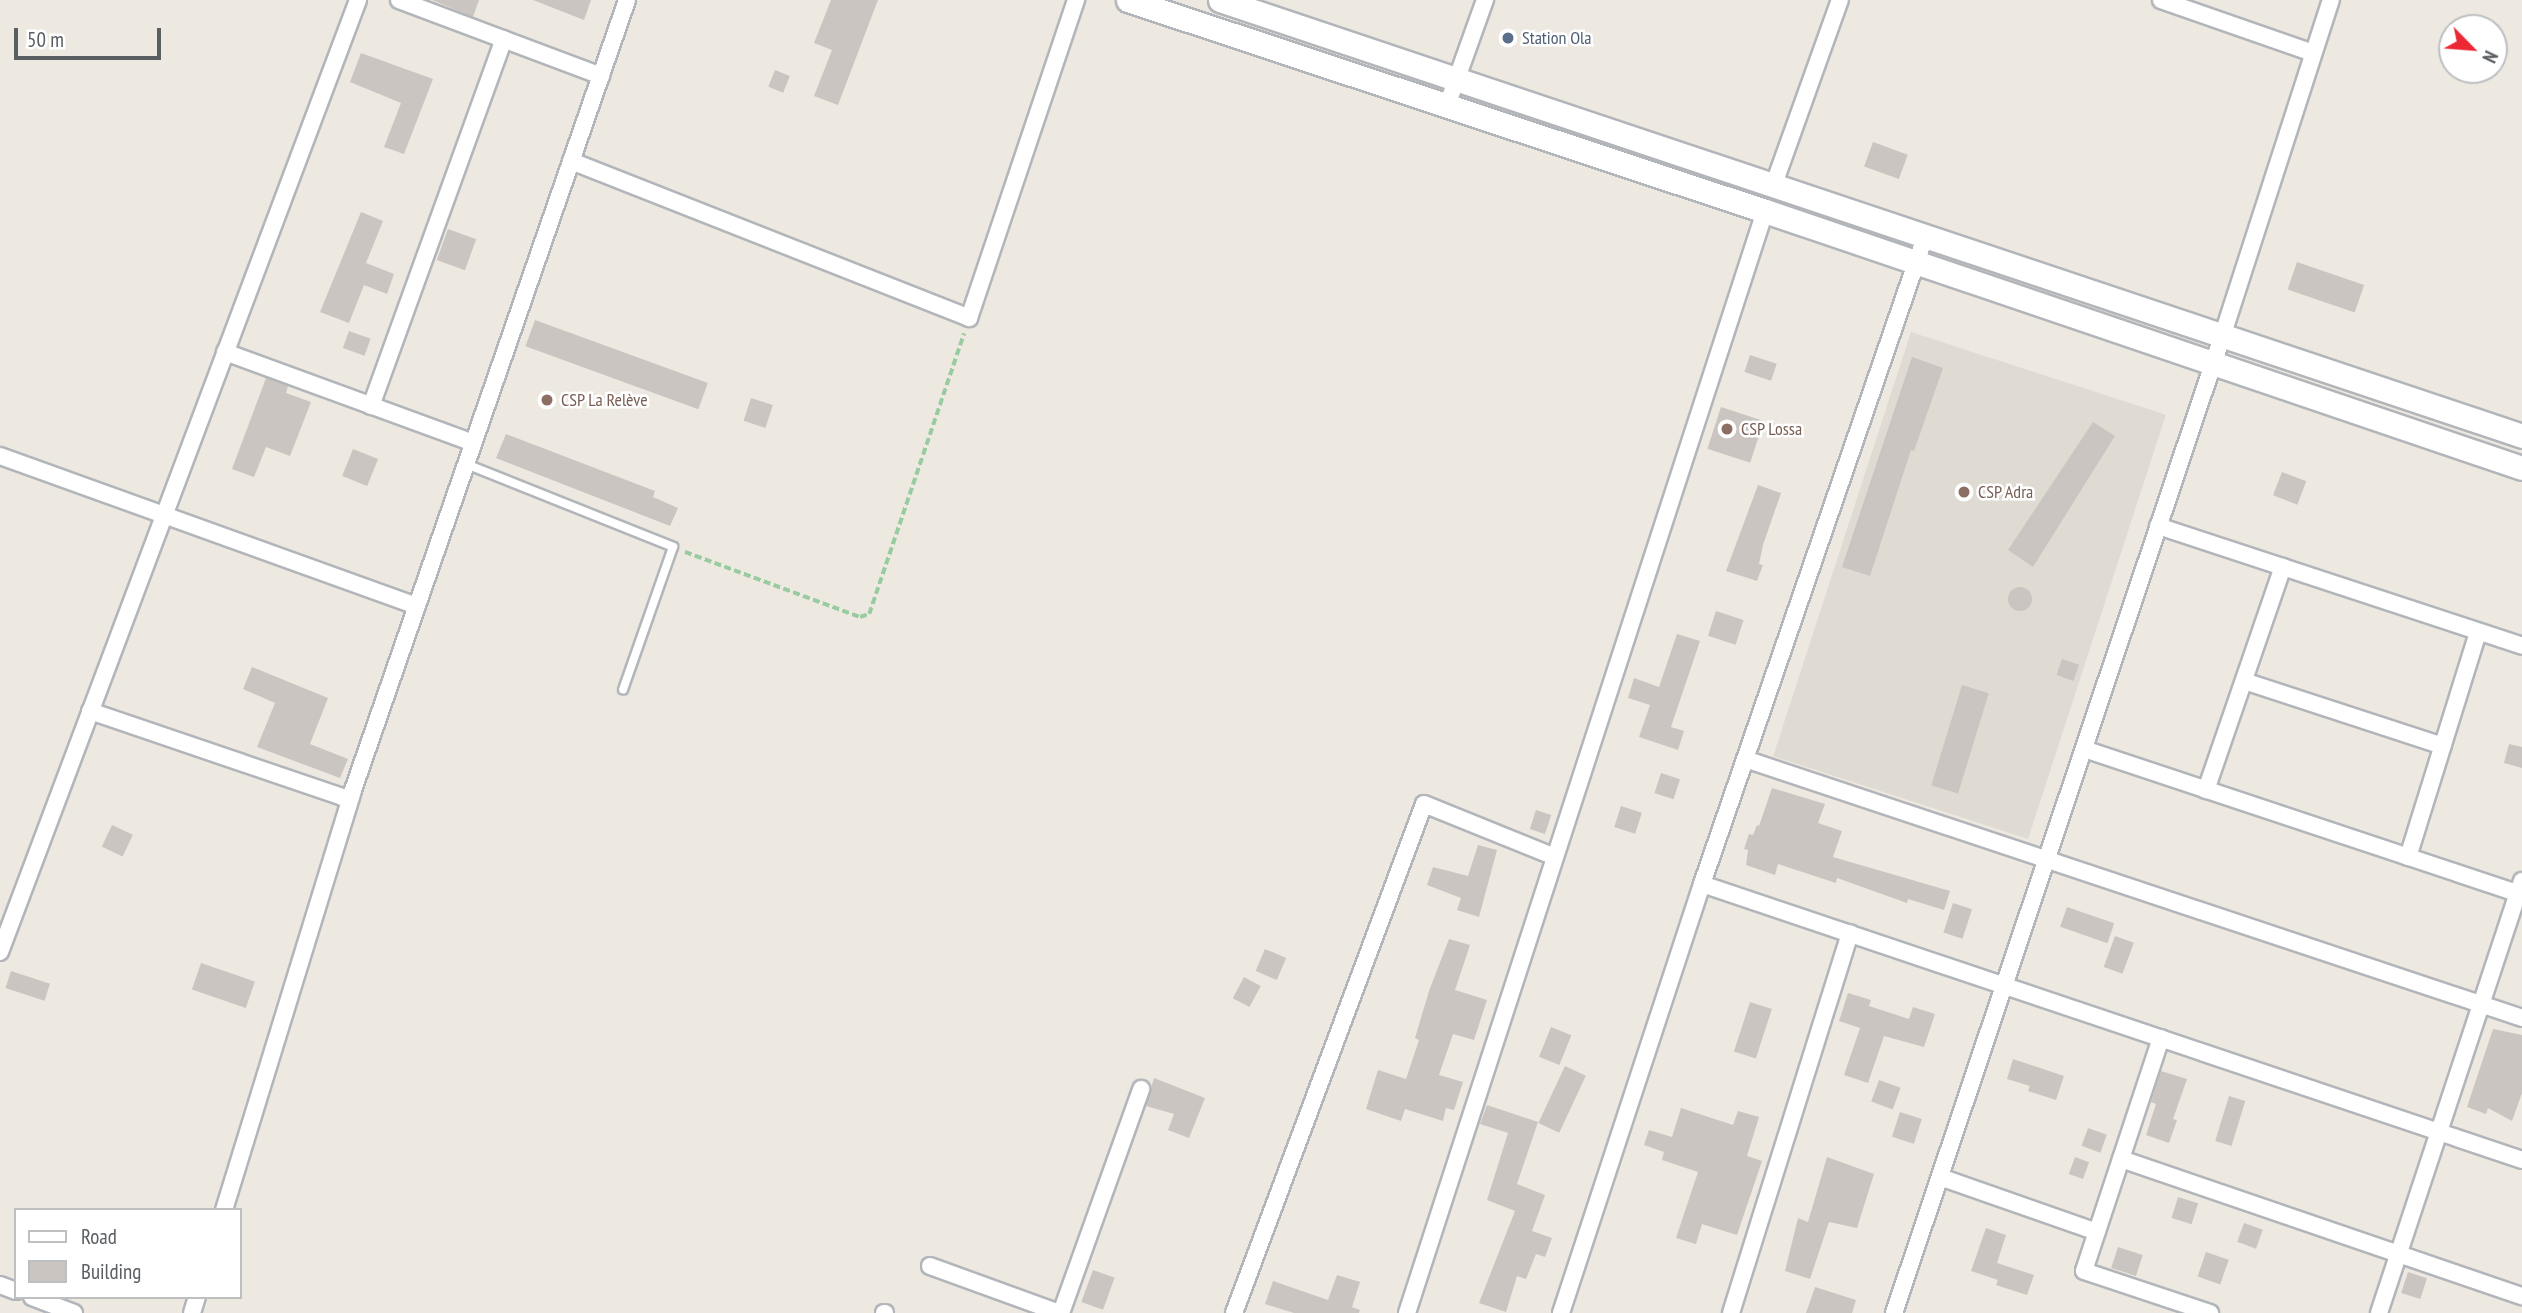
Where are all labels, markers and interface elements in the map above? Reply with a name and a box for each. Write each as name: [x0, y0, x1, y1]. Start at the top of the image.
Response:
scale bar: [18, 14, 164, 58]
north arrow: [2438, 14, 2508, 84]
text: 50 m: [27, 26, 64, 53]
place label: Station Ola: [1522, 27, 1591, 49]
marker: Station Ola: [1500, 30, 1516, 46]
text: N: [2477, 47, 2503, 67]
place label: CSP La Relève: [561, 389, 648, 411]
marker: CSP La Relève: [539, 392, 555, 408]
place label: CSP Lossa: [1741, 418, 1803, 440]
marker: CSP Lossa: [1719, 421, 1735, 437]
place label: CSP Adra: [1978, 481, 2034, 503]
marker: CSP Adra: [1956, 484, 1972, 500]
legend: [14, 1208, 242, 1299]
text: Road: [81, 1223, 117, 1250]
text: Building: [81, 1258, 141, 1285]

